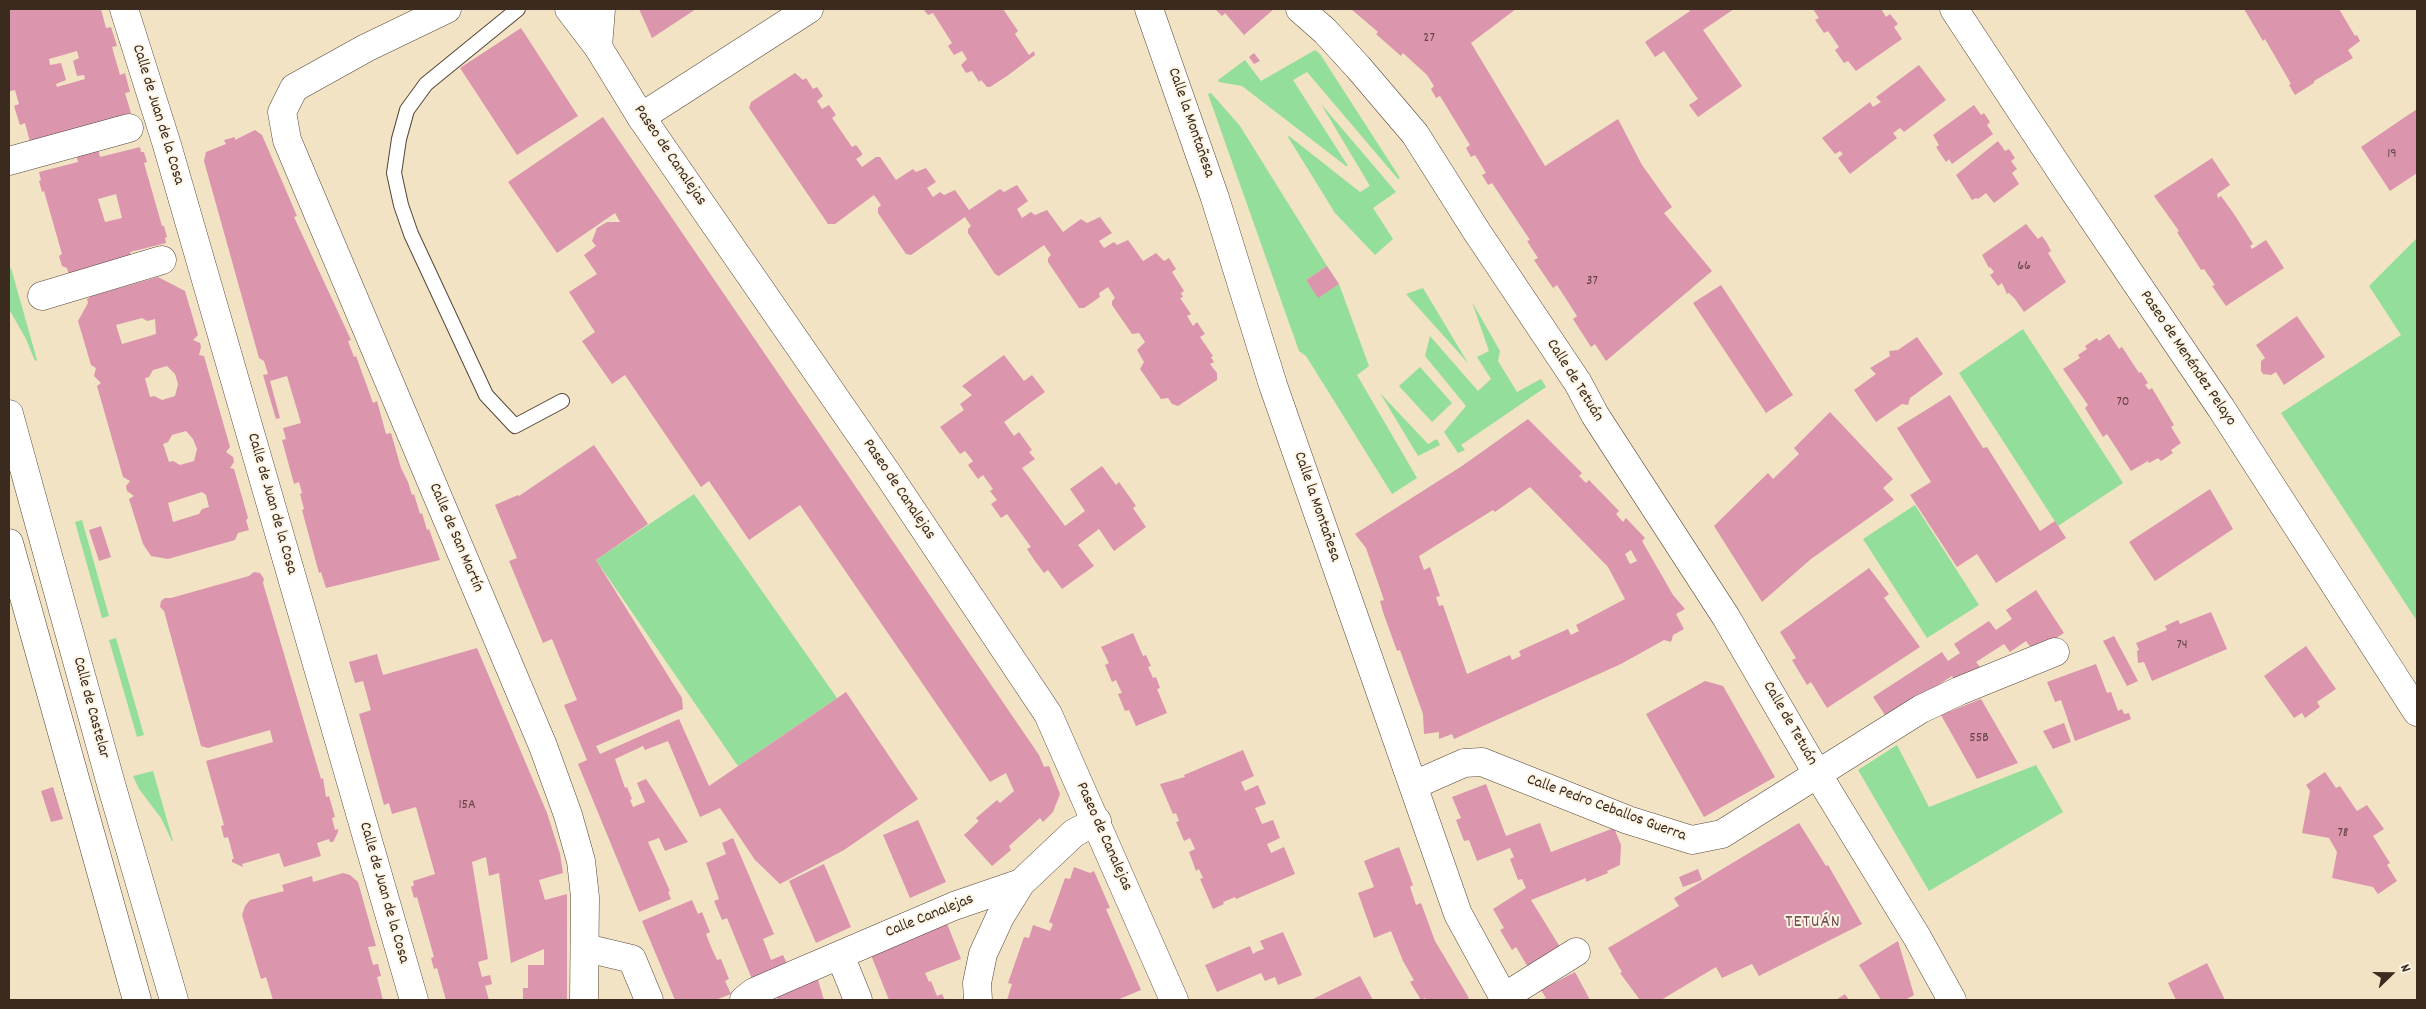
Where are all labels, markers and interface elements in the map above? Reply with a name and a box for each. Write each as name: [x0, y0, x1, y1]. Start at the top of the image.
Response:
house number: 27: [1423, 31, 1435, 47]
street label: Calle de Juan de la Cosa: [127, 43, 187, 187]
street label: Calle la Montañesa: [1162, 66, 1218, 180]
street label: Paseo de Canalejas: [628, 102, 710, 210]
house number: 19: [2387, 147, 2397, 163]
house number: 66: [2017, 259, 2031, 275]
house number: 37: [1586, 274, 1598, 290]
street label: Paseo de Menéndez Pelayo: [2135, 288, 2239, 430]
street label: Calle de Tetuán: [1541, 336, 1607, 426]
house number: 70: [2117, 395, 2129, 411]
street label: Calle de Juan de la Cosa: [242, 431, 300, 577]
street label: Paseo de Canalejas: [857, 436, 939, 544]
street label: Calle la Montañesa: [1288, 450, 1344, 564]
street label: Calle de San Martín: [423, 481, 487, 595]
house number: 74: [2176, 638, 2188, 654]
street label: Calle de Castelar: [67, 655, 113, 761]
street label: Calle de Tetuán: [1757, 679, 1821, 769]
house number: 55B: [1969, 731, 1989, 747]
street label: Calle Pedro Ceballos Guerra: [1524, 771, 1688, 847]
street label: Paseo de Canalejas: [1070, 780, 1136, 894]
house number: 15A: [458, 798, 476, 814]
street label: Calle de Juan de la Cosa: [354, 820, 412, 966]
house number: 78: [2338, 826, 2348, 842]
street label: Calle Canalejas: [883, 891, 977, 943]
district label: TETUÁN: [1785, 913, 1841, 935]
north arrow: [2366, 949, 2416, 999]
text: N: [2394, 961, 2415, 975]

